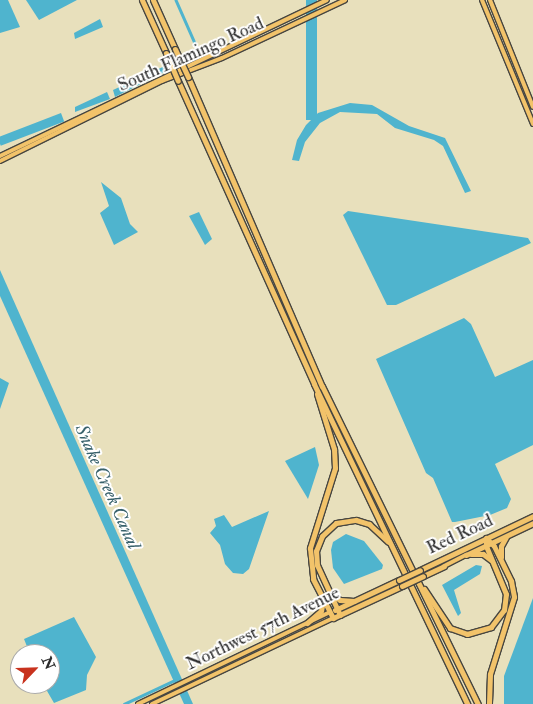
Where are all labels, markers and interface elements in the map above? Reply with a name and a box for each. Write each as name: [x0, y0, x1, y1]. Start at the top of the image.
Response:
street label: South Flamingo Road: [115, 13, 267, 97]
water label: Snake Creek Canal: [69, 421, 145, 553]
street label: Red Road: [423, 510, 497, 560]
street label: Northwest 57th Avenue: [183, 583, 343, 675]
north arrow: [10, 644, 60, 694]
text: N: [38, 654, 59, 672]

